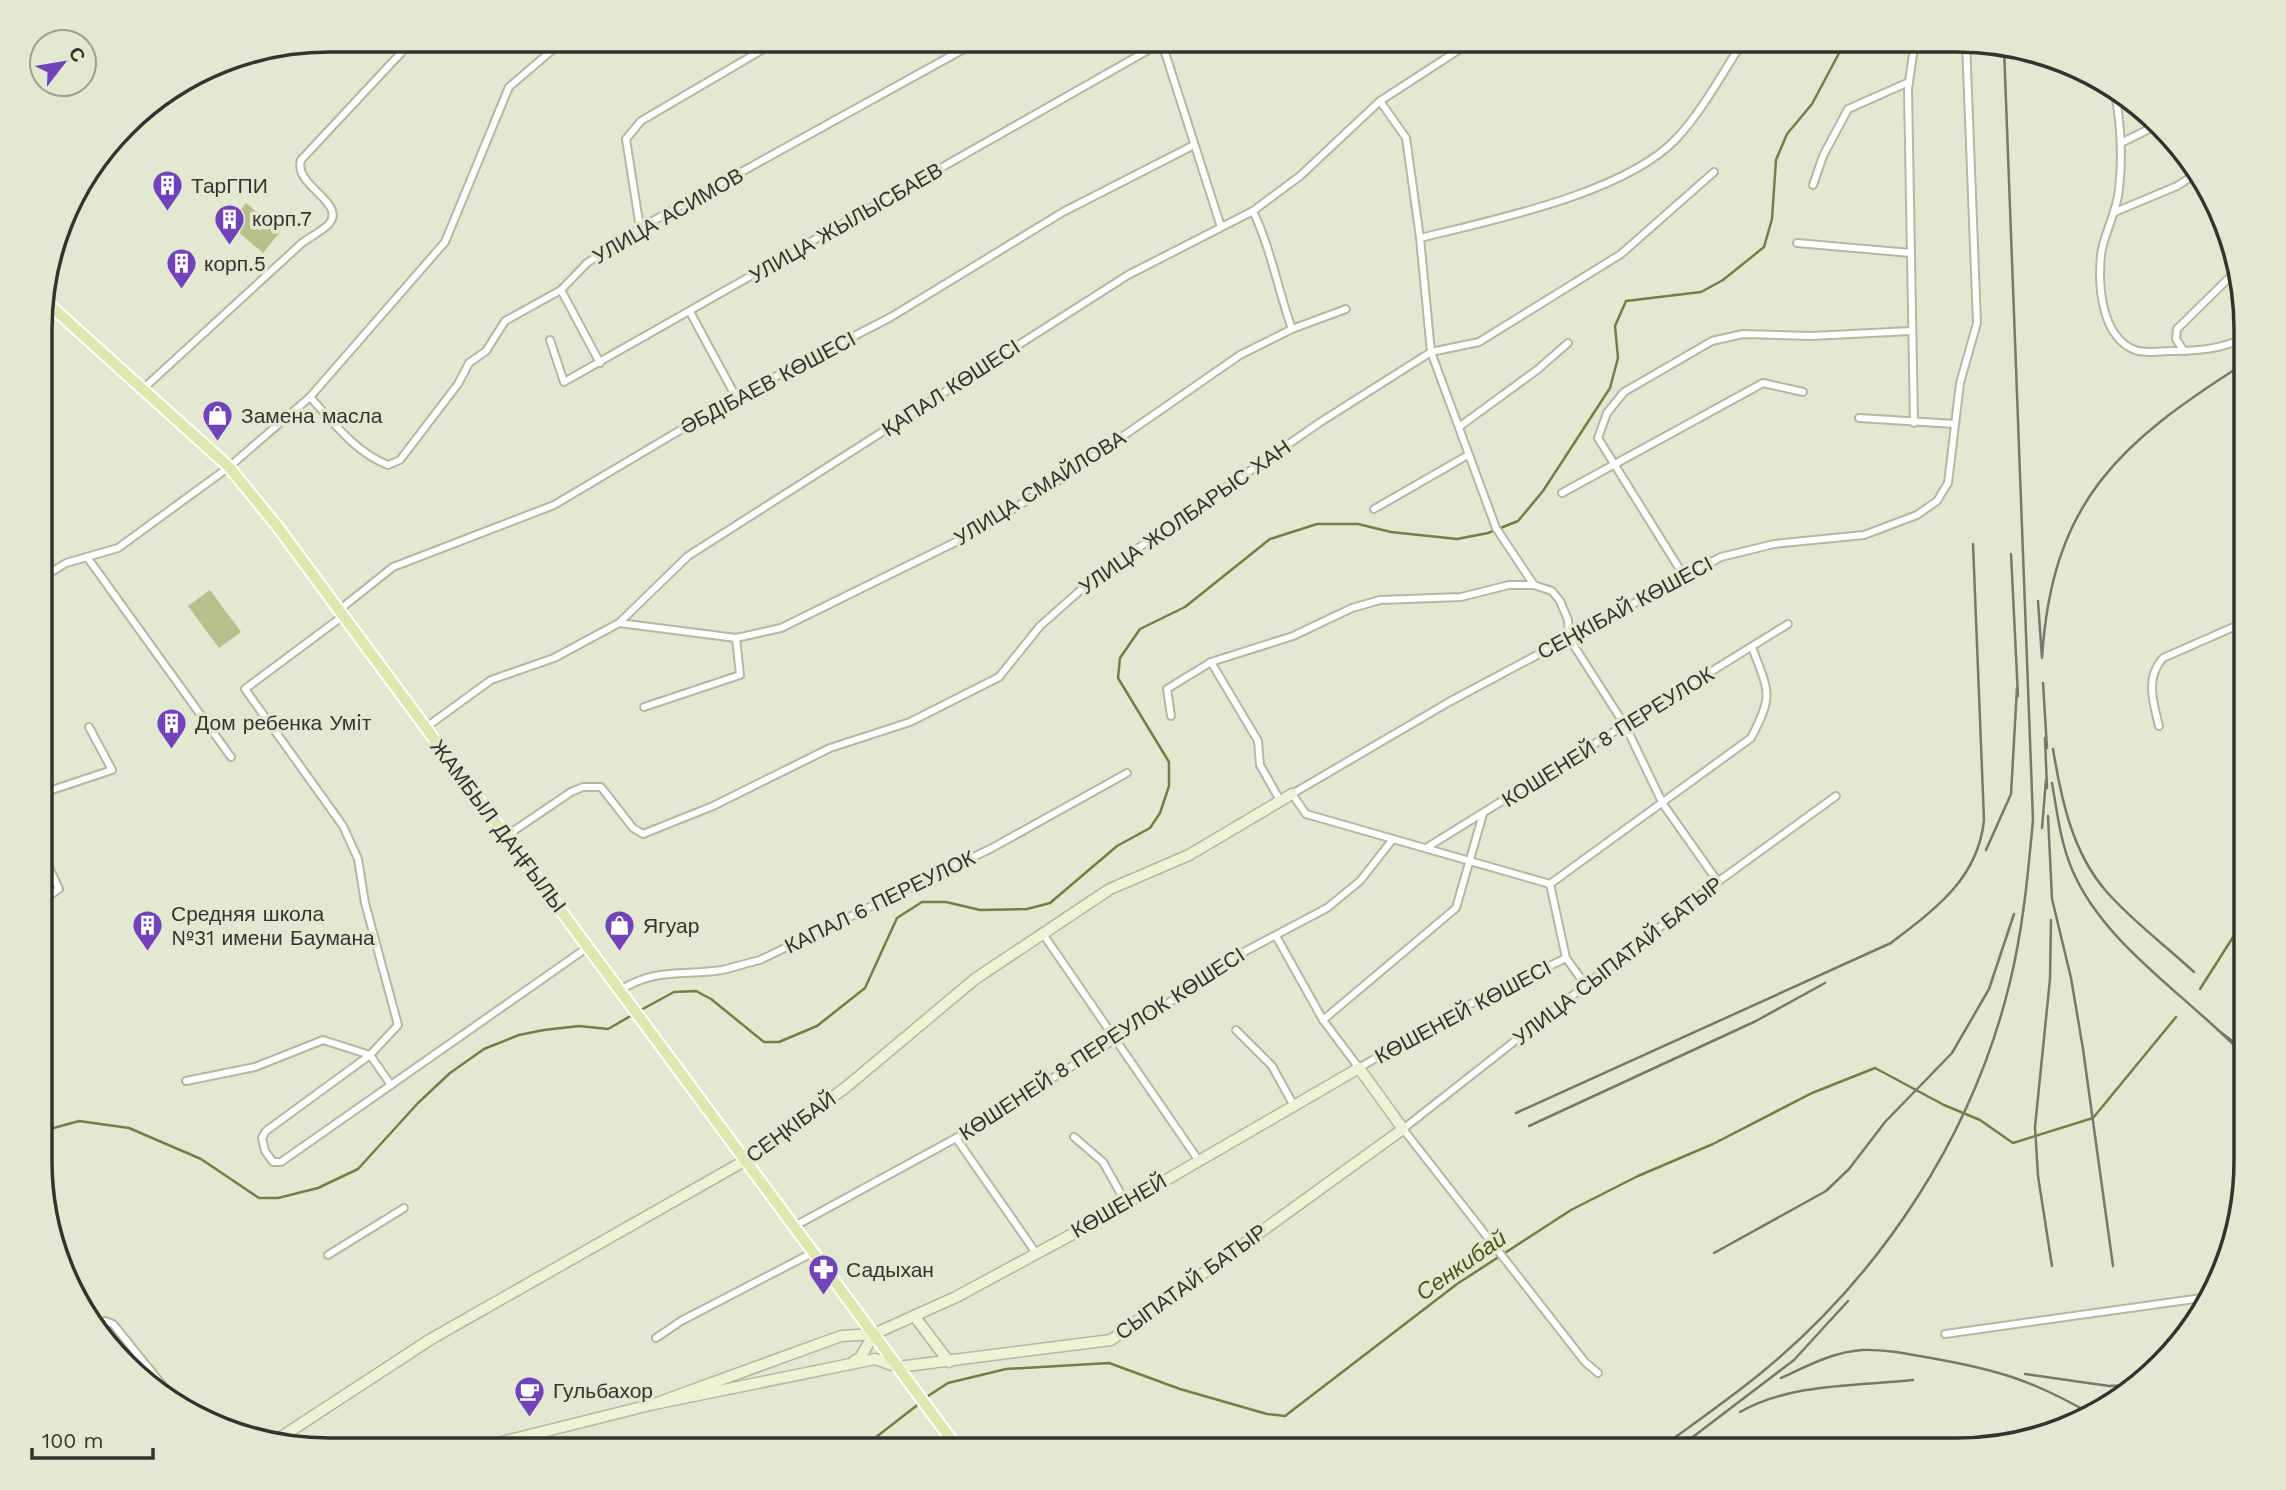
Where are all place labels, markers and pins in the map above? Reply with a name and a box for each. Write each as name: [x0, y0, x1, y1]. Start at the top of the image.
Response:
building icon: ТарГПИ: [151, 169, 185, 213]
place label: ТарГПИ: [191, 173, 268, 198]
building icon: корп.7: [212, 202, 246, 246]
place label: корп.7: [252, 206, 312, 231]
building icon: корп.5: [164, 247, 198, 291]
place label: корп.5: [204, 251, 266, 276]
shop icon: Замена масла: [201, 399, 235, 443]
place label: Замена масла: [241, 403, 383, 428]
building icon: Дом ребенка Умiт: [155, 706, 189, 750]
place label: Дом ребенка Умiт: [195, 710, 372, 735]
place label: Средняя школа №31 имени Баумана: [171, 901, 375, 950]
building icon: Средняя школа №31 имени Баумана: [131, 909, 165, 953]
shop icon: Ягуар: [603, 909, 637, 953]
place label: Ягуар: [643, 913, 699, 938]
pharmacy icon: Садыхан: [806, 1253, 840, 1297]
place label: Садыхан: [846, 1257, 934, 1282]
cafe icon: Гульбахор: [513, 1374, 547, 1418]
place label: Гульбахор: [553, 1378, 653, 1403]

